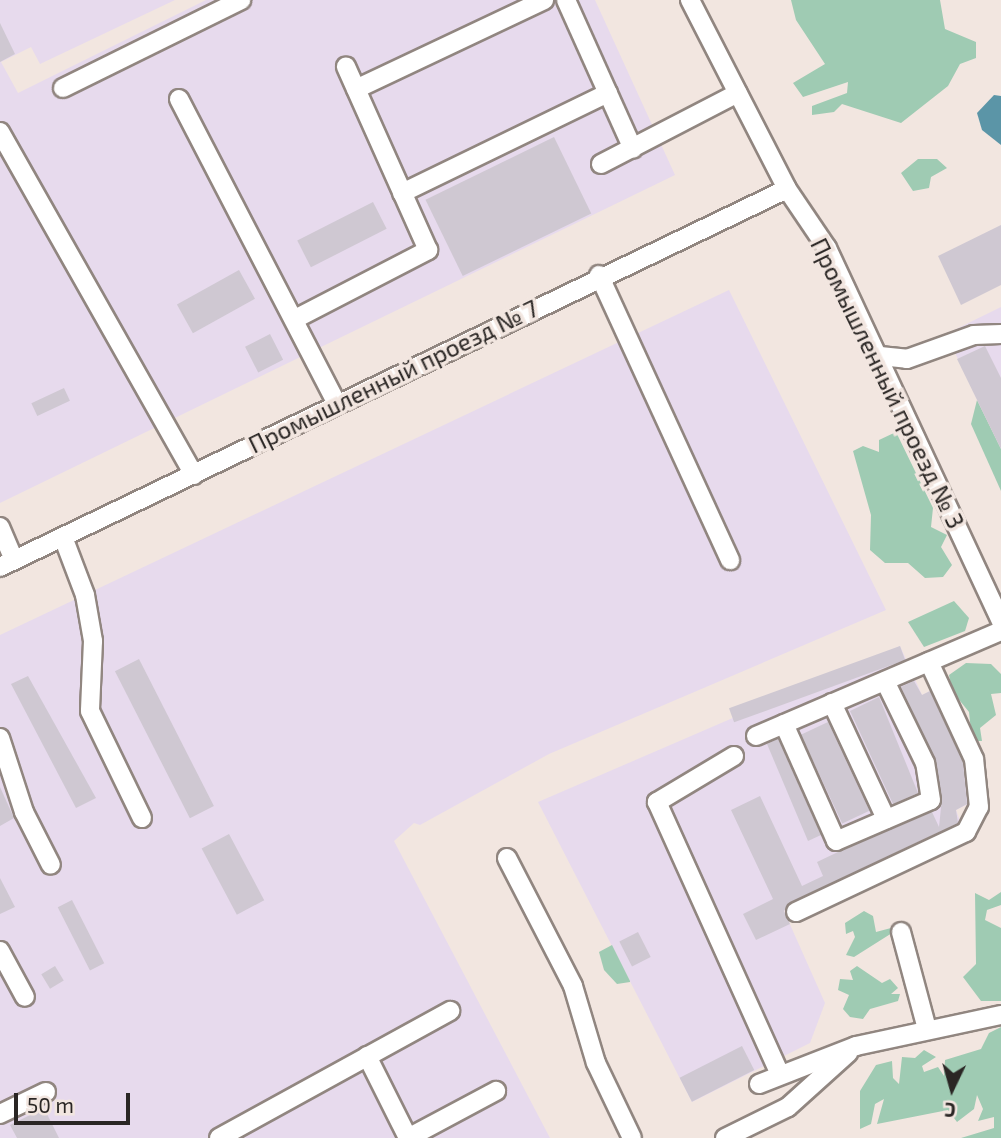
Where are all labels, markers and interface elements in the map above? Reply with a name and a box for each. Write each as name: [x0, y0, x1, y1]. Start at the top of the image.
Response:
street label: Промышленный проезд № 3: [805, 233, 971, 533]
street label: Промышленный проезд № 7: [244, 293, 542, 459]
north arrow: [917, 1054, 987, 1124]
scale bar: [18, 1078, 133, 1122]
text: 50 m: [27, 1092, 74, 1117]
text: С: [944, 1098, 957, 1122]

